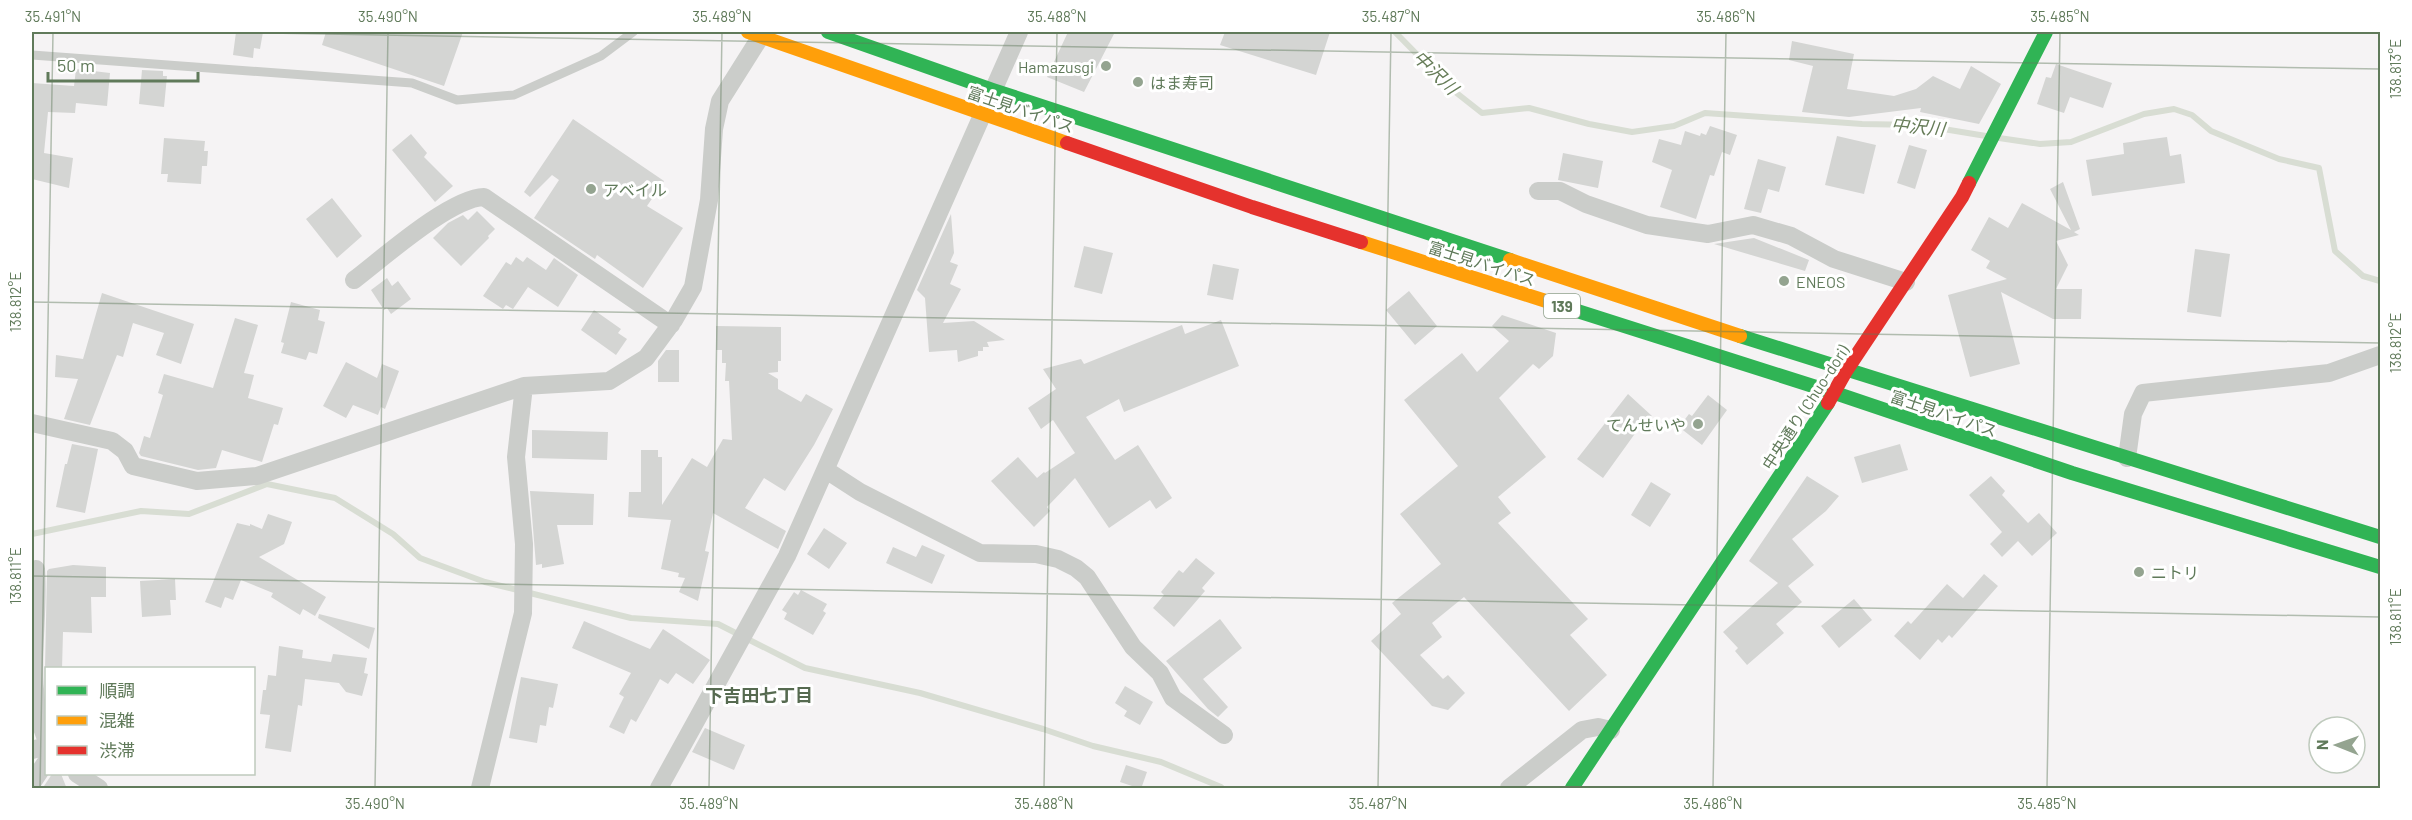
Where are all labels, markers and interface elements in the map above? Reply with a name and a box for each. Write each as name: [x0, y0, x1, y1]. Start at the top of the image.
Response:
text: 35.491°N: [25, 7, 81, 25]
text: 35.490°N: [358, 7, 418, 25]
text: 35.489°N: [692, 7, 752, 25]
text: 35.488°N: [1027, 7, 1087, 25]
text: 35.487°N: [1362, 7, 1420, 25]
text: 35.486°N: [1696, 7, 1756, 25]
text: 35.485°N: [2030, 7, 2090, 25]
text: 138.813°E: [2386, 39, 2404, 99]
scale bar: [48, 45, 198, 83]
water label: 中沢川: [1409, 45, 1465, 100]
text: 50 m: [57, 54, 95, 76]
place label: Hamazusgi: [1018, 57, 1094, 76]
marker: Hamazusgi: [1099, 59, 1113, 73]
place label: はま寿司: [1150, 73, 1214, 92]
marker: はま寿司: [1131, 75, 1145, 89]
street label: 富士見バイパス: [965, 82, 1077, 136]
water label: 中沢川: [1890, 112, 1948, 140]
place label: アベイル: [603, 180, 667, 199]
marker: アベイル: [584, 182, 598, 196]
street label: 富士見バイパス: [1426, 237, 1538, 289]
text: 138.812°E: [6, 272, 24, 332]
place label: ENEOS: [1796, 272, 1845, 291]
marker: ENEOS: [1777, 274, 1791, 288]
road number: 139: [1544, 294, 1580, 318]
text: 138.812°E: [2386, 313, 2404, 373]
street label: 中央通り (Chuo-dori): [1758, 340, 1853, 473]
street label: 富士見バイパス: [1888, 386, 2000, 440]
place label: てんせいや: [1606, 415, 1686, 434]
marker: てんせいや: [1691, 417, 1705, 431]
text: 138.811°E: [6, 547, 24, 605]
place label: ニトリ: [2151, 563, 2199, 582]
marker: ニトリ: [2132, 565, 2146, 579]
text: 138.811°E: [2386, 588, 2404, 646]
legend: [45, 667, 255, 775]
text: 順調: [99, 679, 135, 701]
district label: 下吉田七丁目: [705, 684, 813, 706]
text: 混雑: [99, 709, 135, 731]
north arrow: [2307, 715, 2367, 775]
text: 渋滞: [99, 739, 135, 761]
text: N: [2312, 739, 2331, 750]
text: 35.490°N: [345, 794, 405, 812]
text: 35.489°N: [679, 794, 739, 812]
text: 35.488°N: [1014, 794, 1074, 812]
text: 35.487°N: [1349, 794, 1407, 812]
text: 35.486°N: [1683, 794, 1743, 812]
text: 35.485°N: [2017, 794, 2077, 812]

